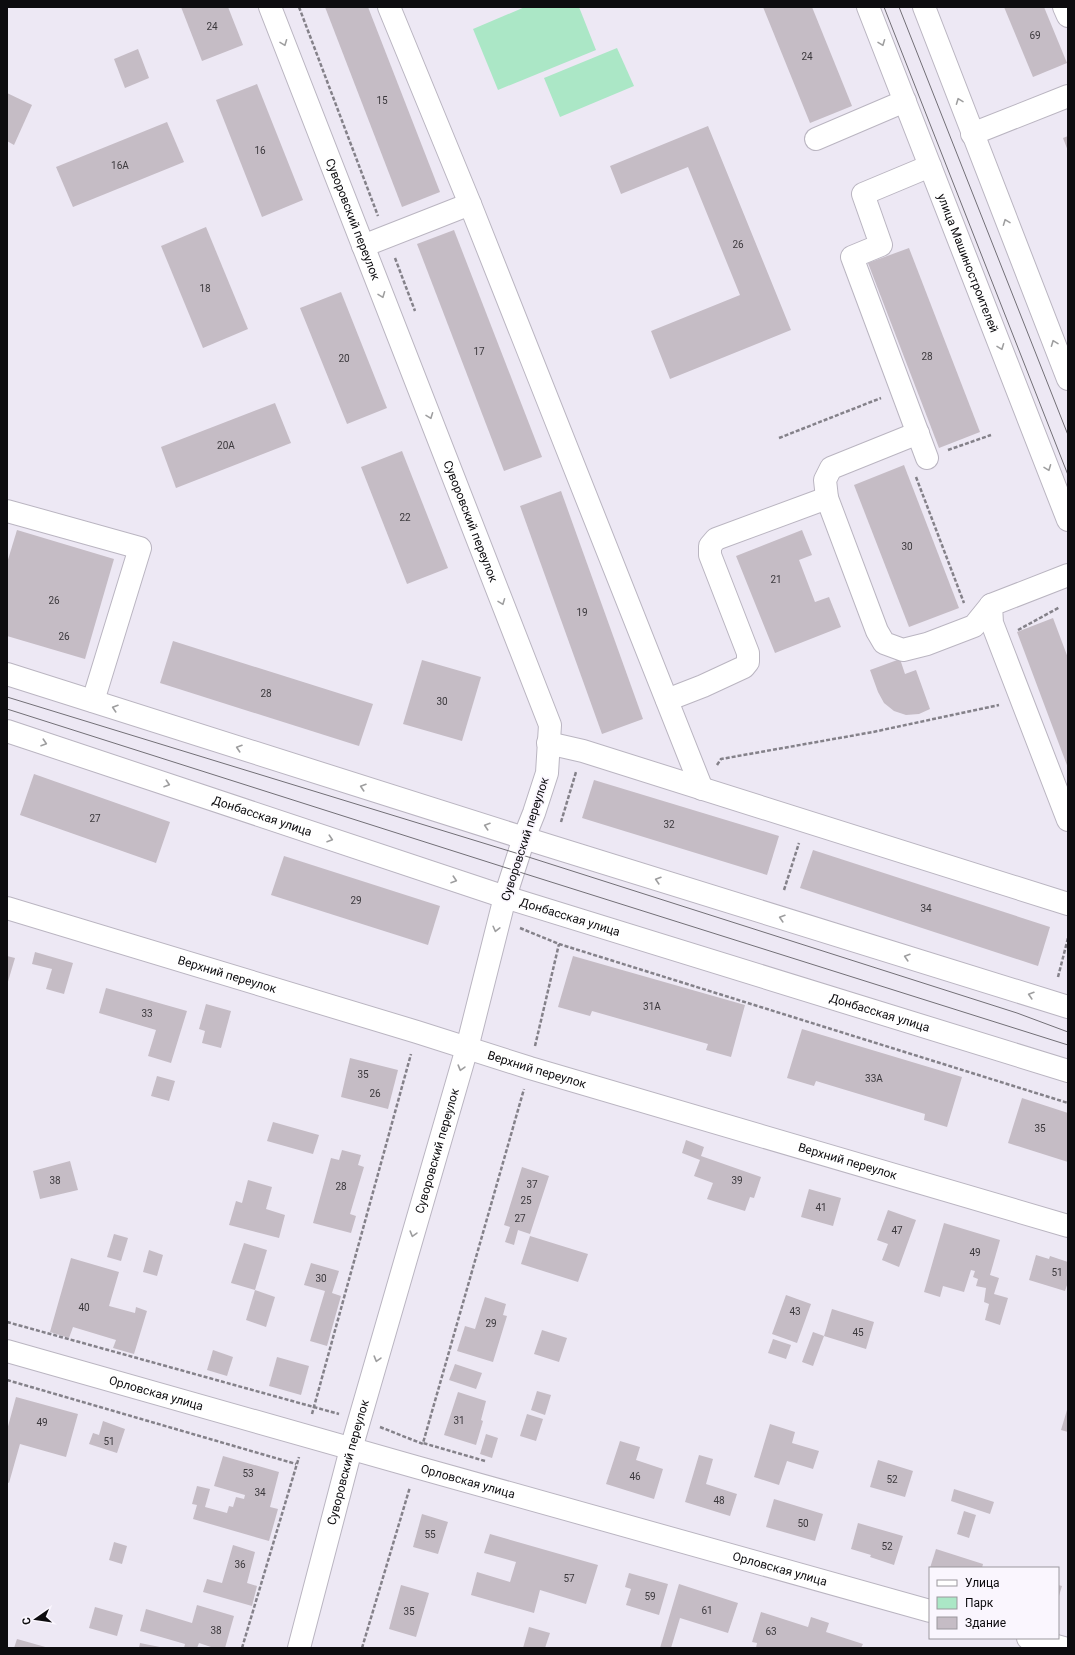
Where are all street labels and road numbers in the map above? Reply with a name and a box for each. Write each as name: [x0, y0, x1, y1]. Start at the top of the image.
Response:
street label: Суворовский переулок: [323, 157, 383, 283]
street label: улица Машиностроителей: [935, 192, 1001, 335]
street label: Суворовский переулок: [441, 458, 501, 585]
street label: Суворовский переулок: [498, 775, 552, 903]
street label: Донбасская улица: [211, 793, 314, 839]
street label: Донбасская улица: [518, 895, 622, 939]
street label: Верхний переулок: [176, 953, 279, 996]
street label: Донбасская улица: [828, 991, 931, 1035]
street label: Верхний переулок: [486, 1048, 588, 1091]
street label: Суворовский переулок: [413, 1086, 462, 1215]
street label: Верхний переулок: [797, 1140, 899, 1183]
street label: Орловская улица: [107, 1373, 205, 1413]
street label: Суворовский переулок: [324, 1398, 372, 1527]
street label: Орловская улица: [419, 1462, 517, 1501]
street label: Орловская улица: [731, 1549, 829, 1589]

